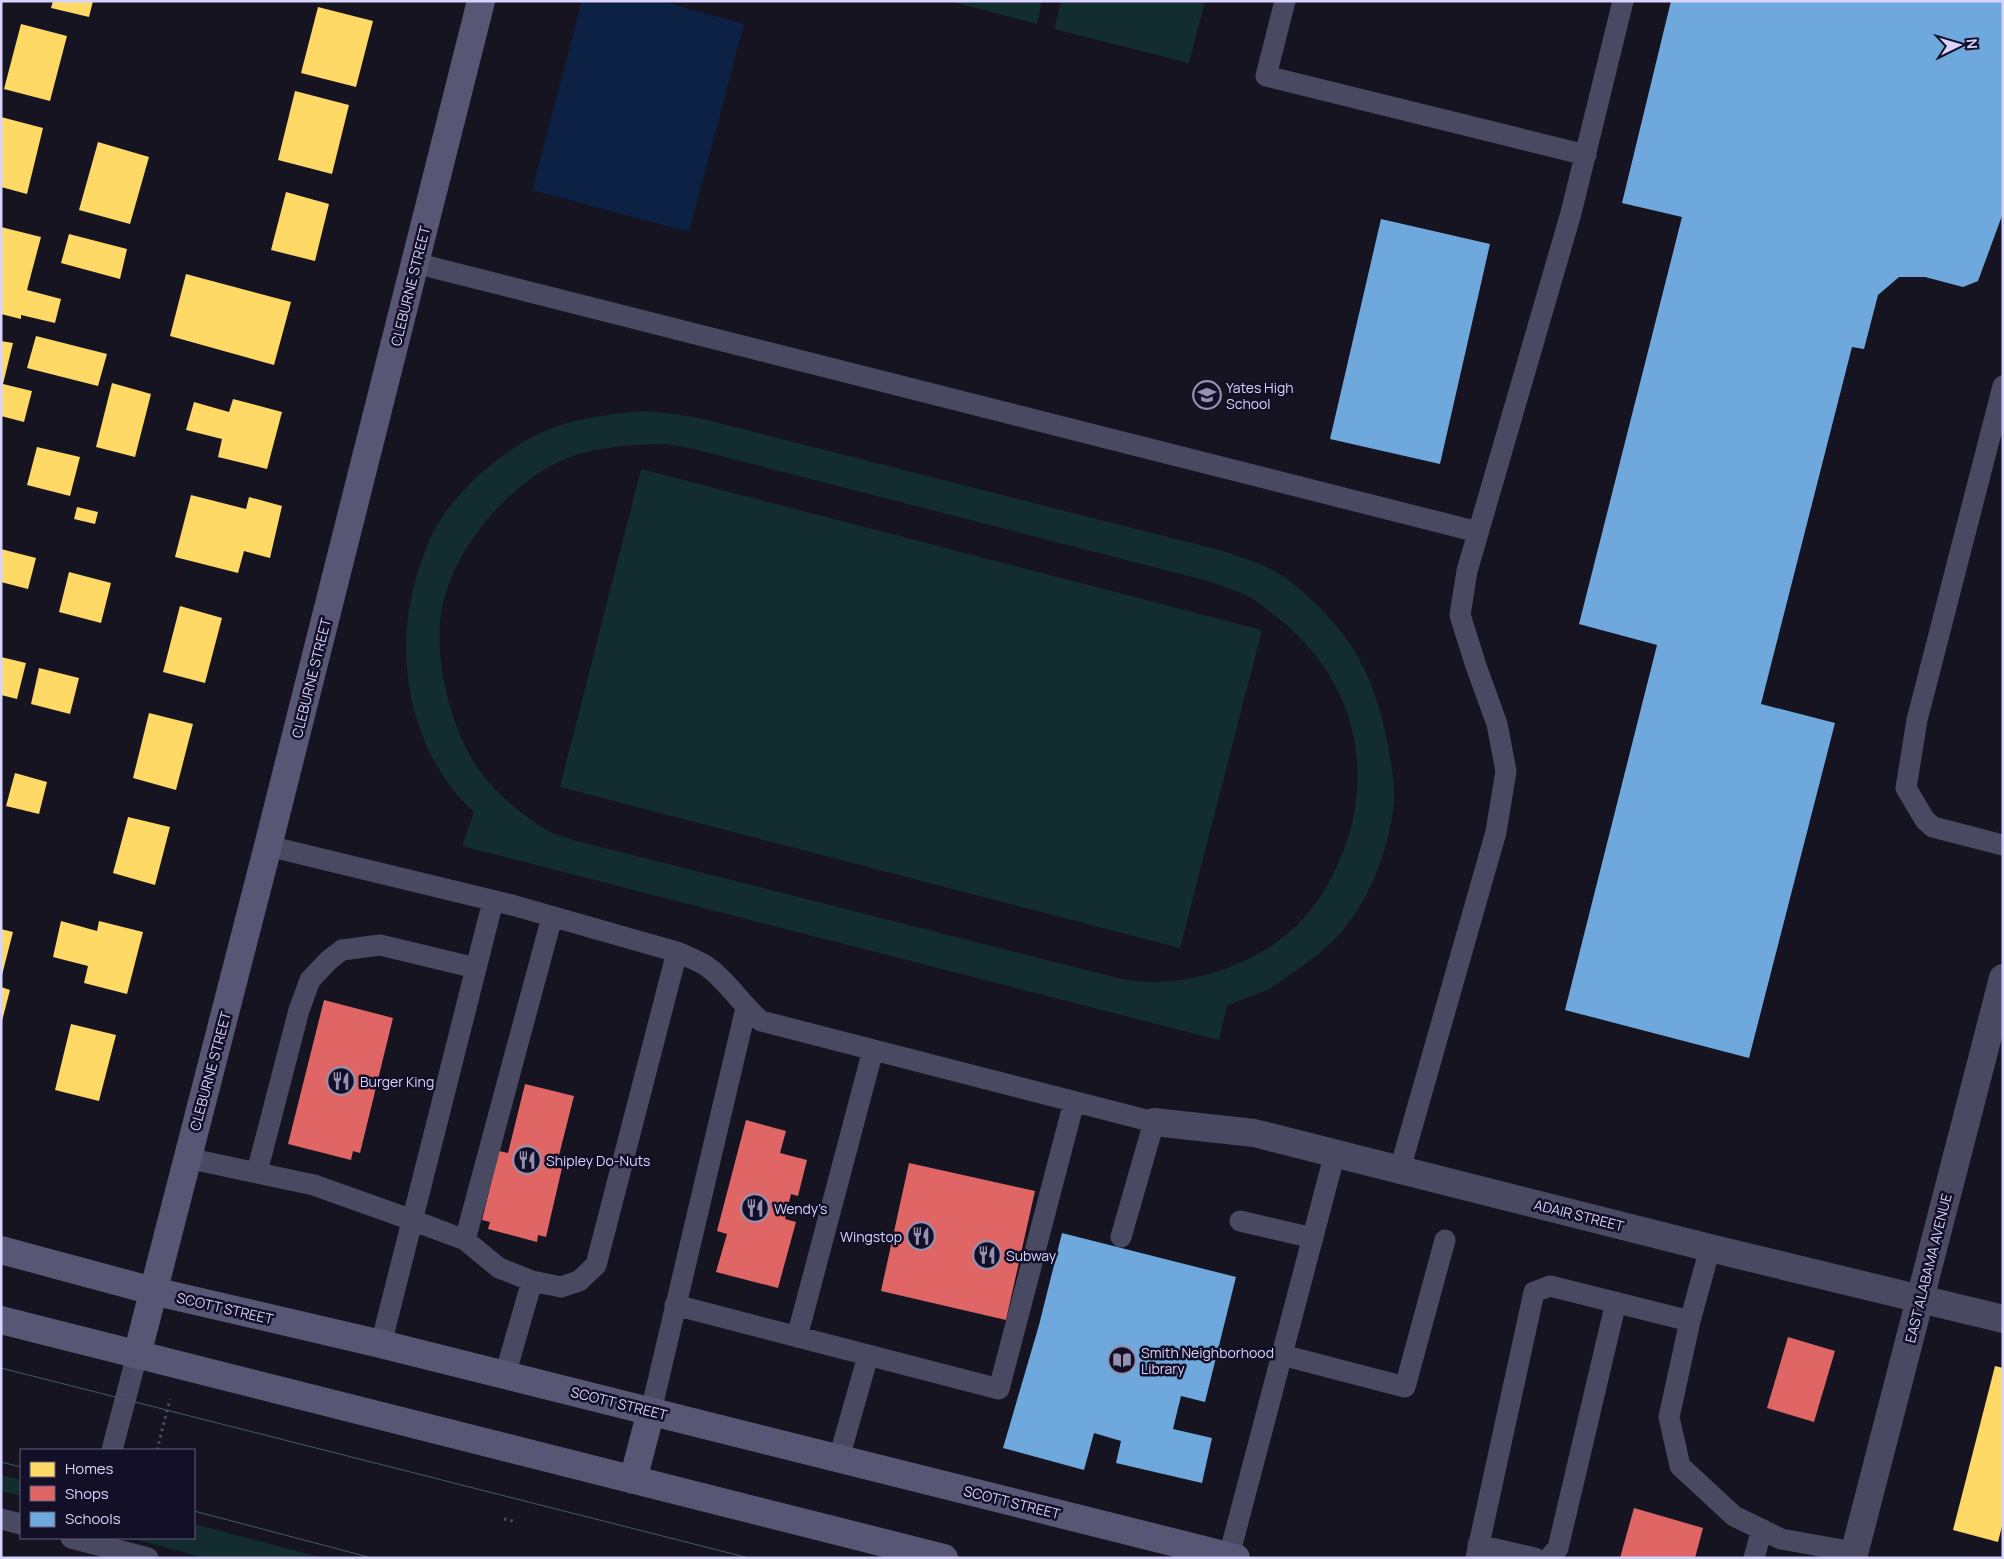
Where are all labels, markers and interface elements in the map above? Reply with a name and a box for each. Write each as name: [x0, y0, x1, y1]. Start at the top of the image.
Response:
north arrow: [1934, 20, 1984, 70]
text: N: [1963, 38, 1982, 50]
street label: CLEBURNE STREET: [386, 223, 434, 348]
place label: Yates High School: [1226, 378, 1294, 413]
school or university icon: Yates High School: [1192, 380, 1222, 410]
street label: CLEBURNE STREET: [287, 615, 335, 740]
street label: CLEBURNE STREET: [185, 1009, 235, 1133]
restaurant icon: Burger King: [326, 1066, 356, 1096]
place label: Burger King: [360, 1072, 434, 1091]
restaurant icon: Shipley Do-Nuts: [512, 1145, 542, 1175]
place label: Shipley Do-Nuts: [546, 1151, 650, 1170]
street label: EAST ALABAMA AVENUE: [1900, 1191, 1956, 1345]
restaurant icon: Wendy's: [740, 1193, 770, 1223]
street label: ADAIR STREET: [1532, 1195, 1627, 1235]
place label: Wendy's: [774, 1199, 827, 1218]
restaurant icon: Wingstop: [906, 1221, 936, 1251]
place label: Wingstop: [840, 1227, 902, 1246]
restaurant icon: Subway: [972, 1240, 1002, 1270]
place label: Subway: [1006, 1246, 1057, 1265]
street label: SCOTT STREET: [175, 1288, 276, 1328]
place label: Smith Neighborhood Library: [1141, 1343, 1274, 1378]
library icon: Smith Neighborhood Library: [1107, 1345, 1137, 1375]
street label: SCOTT STREET: [569, 1382, 670, 1424]
legend: [20, 1449, 195, 1539]
text: Homes: [65, 1458, 114, 1479]
street label: SCOTT STREET: [962, 1481, 1063, 1523]
text: Shops: [65, 1483, 109, 1504]
text: Schools: [65, 1508, 121, 1529]

